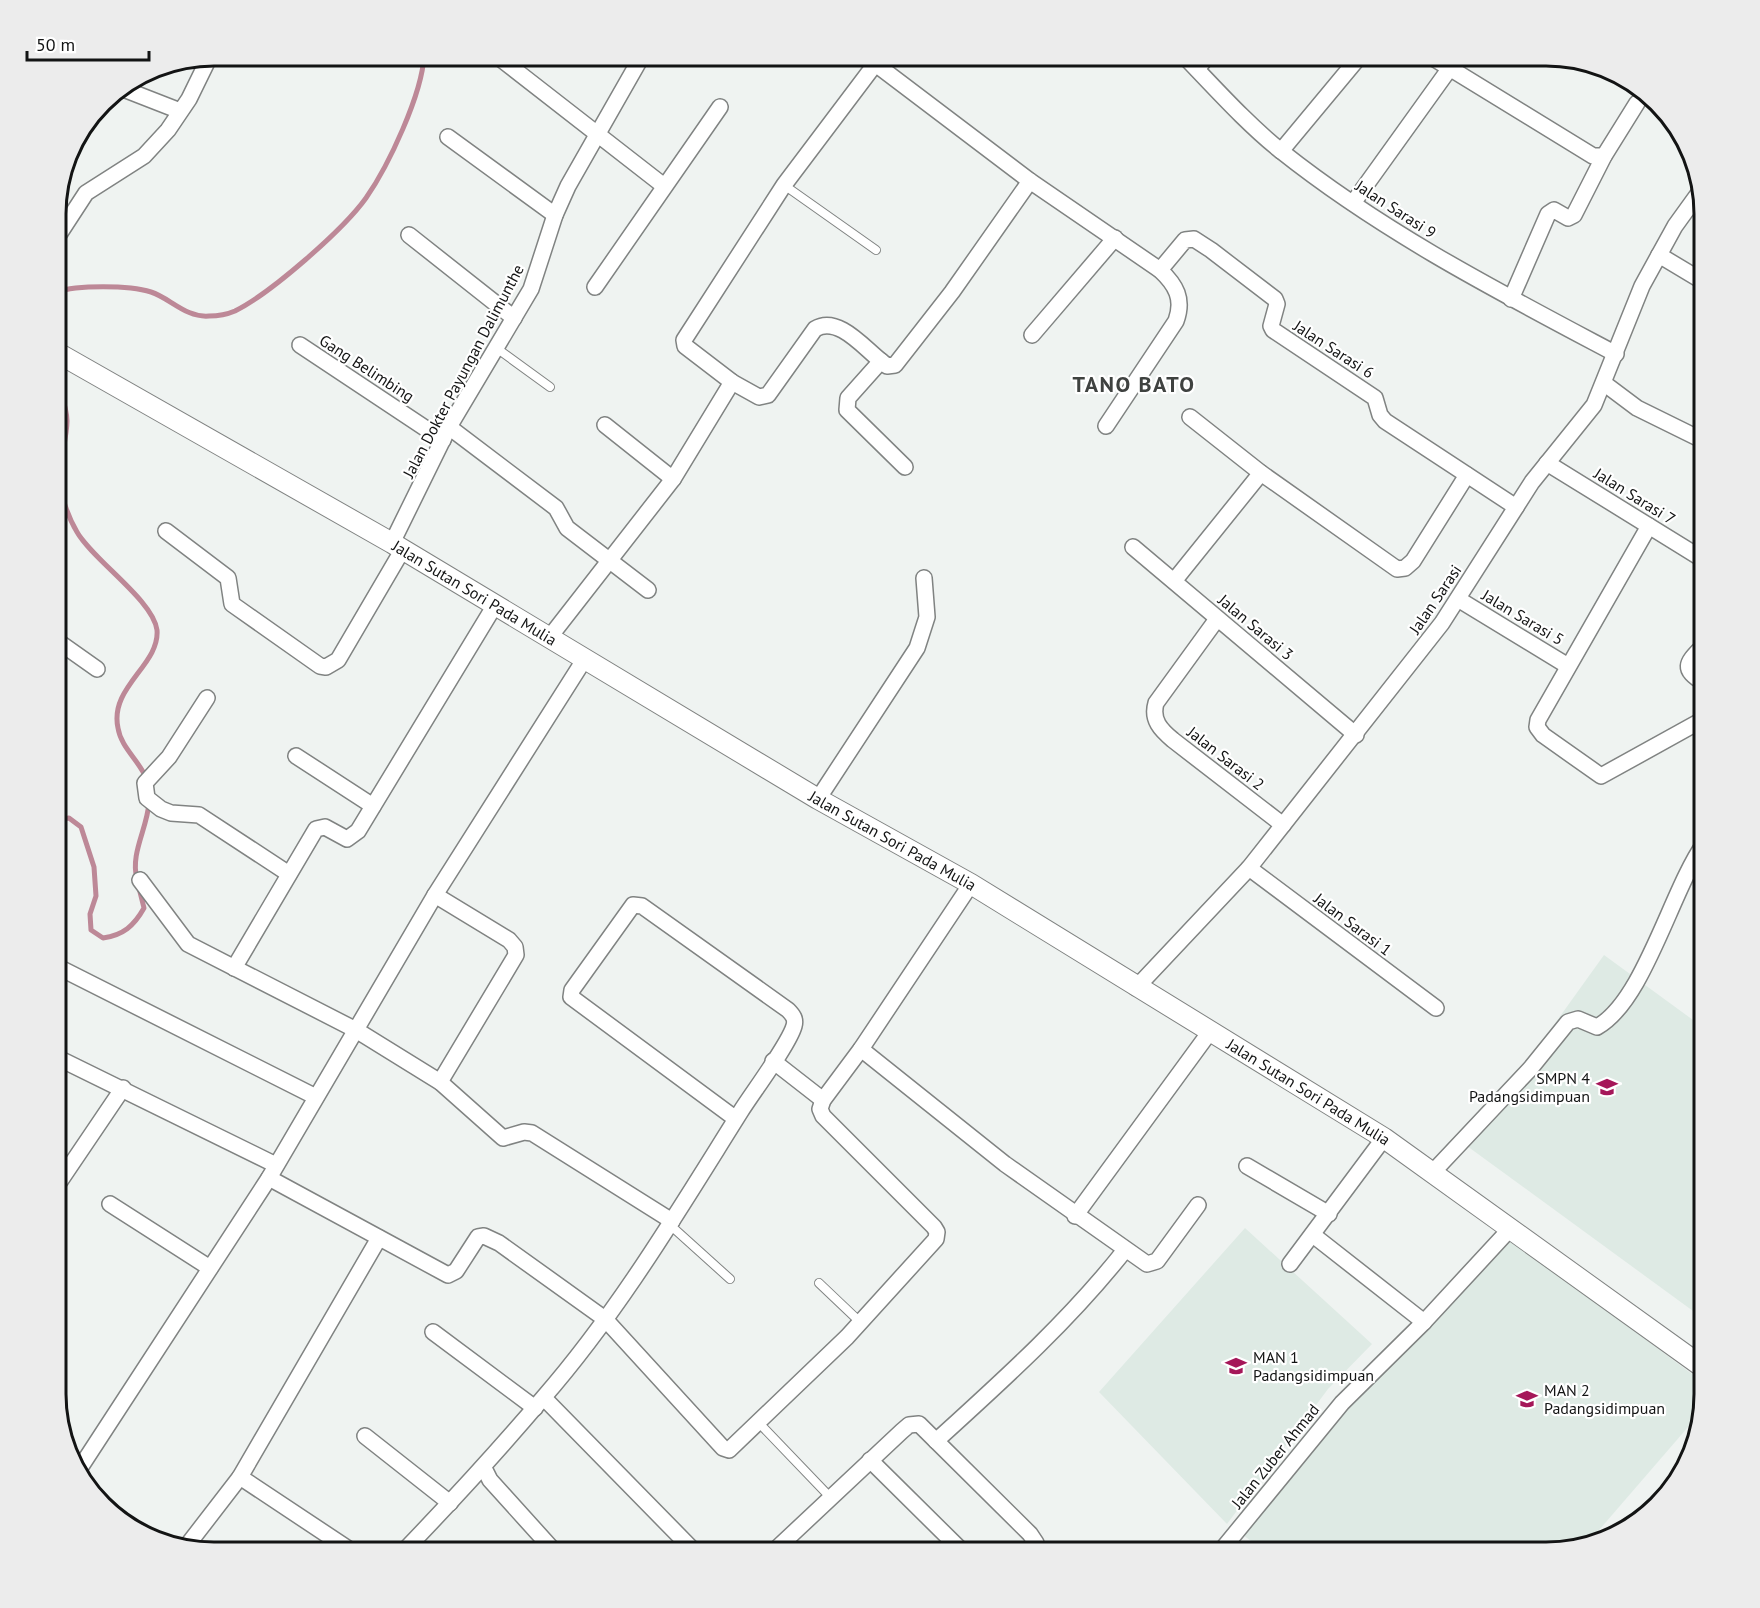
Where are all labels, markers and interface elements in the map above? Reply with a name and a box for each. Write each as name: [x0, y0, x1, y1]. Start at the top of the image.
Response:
scale bar: [27, 24, 148, 62]
text: 50 m: [36, 33, 75, 56]
street label: Jalan Sarasi 9: [1351, 175, 1440, 242]
street label: Jalan Dokter Payungan Dalimunthe: [398, 261, 528, 482]
street label: Jalan Sarasi 6: [1289, 315, 1378, 382]
street label: Gang Belimbing: [316, 330, 418, 406]
district label: TANO BATO: [1072, 370, 1196, 398]
street label: Jalan Sarasi 7: [1590, 463, 1679, 529]
street label: Jalan Sutan Sori Pada Mulia: [388, 535, 561, 650]
street label: Jalan Sarasi: [1404, 561, 1465, 638]
street label: Jalan Sarasi 5: [1478, 584, 1568, 649]
street label: Jalan Sarasi 3: [1214, 589, 1298, 664]
street label: Jalan Sarasi 2: [1183, 721, 1268, 794]
street label: Jalan Sutan Sori Pada Mulia: [805, 785, 980, 895]
street label: Jalan Sarasi 1: [1309, 888, 1396, 960]
street label: Jalan Sutan Sori Pada Mulia: [1222, 1033, 1395, 1149]
place label: SMPN 4 Padangsidimpuan: [1469, 1068, 1590, 1106]
school or university icon: SMPN 4 Padangsidimpuan: [1595, 1075, 1619, 1099]
place label: MAN 1 Padangsidimpuan: [1253, 1347, 1374, 1385]
school or university icon: MAN 1 Padangsidimpuan: [1224, 1354, 1248, 1378]
place label: MAN 2 Padangsidimpuan: [1544, 1380, 1665, 1418]
school or university icon: MAN 2 Padangsidimpuan: [1515, 1387, 1539, 1411]
street label: Jalan Zuber Ahmad: [1226, 1400, 1323, 1513]

